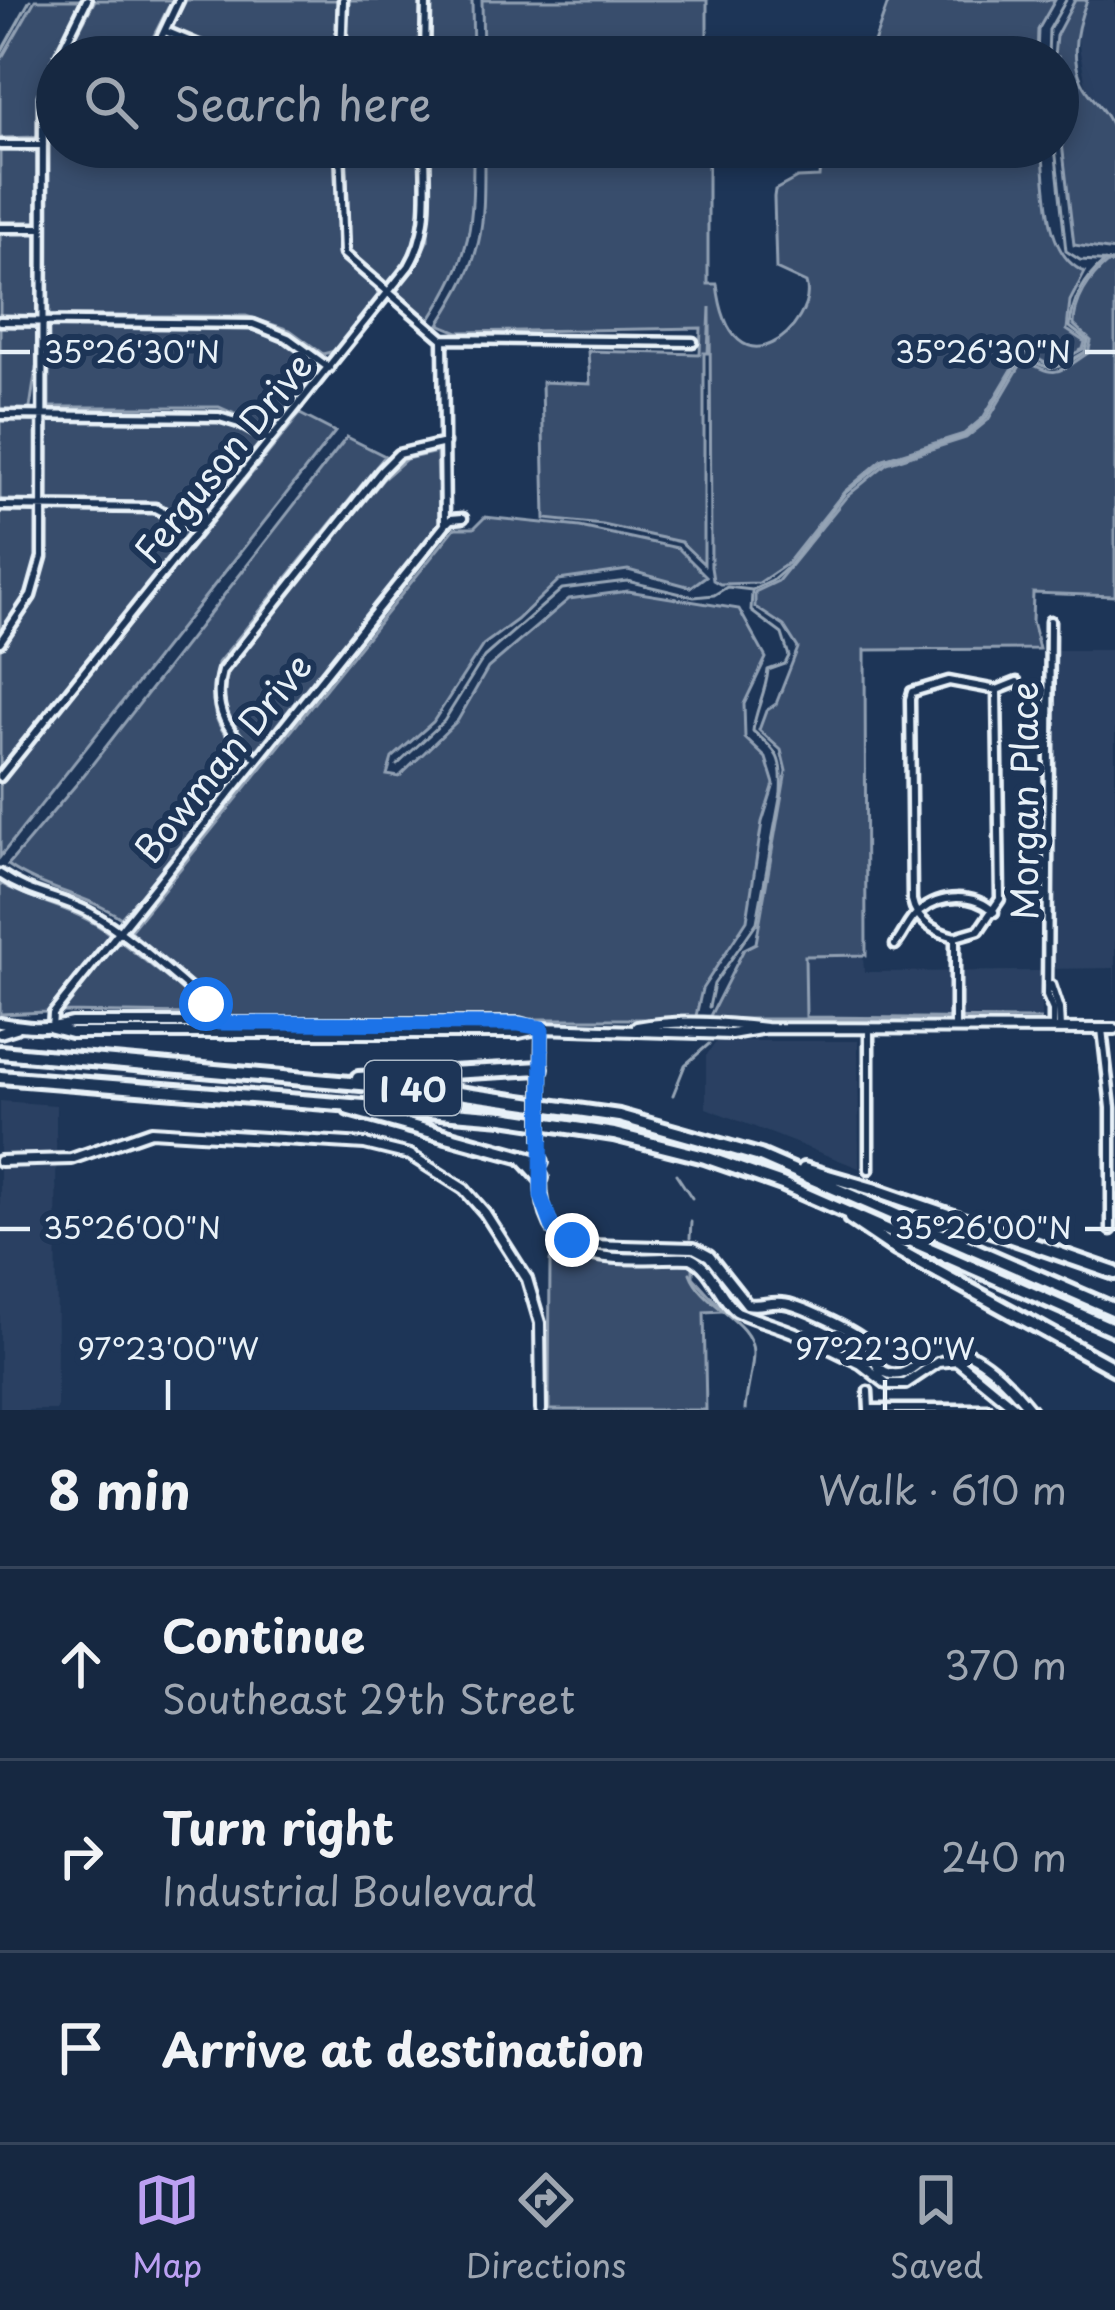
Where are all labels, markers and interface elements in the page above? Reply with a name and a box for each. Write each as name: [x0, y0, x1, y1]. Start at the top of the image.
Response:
search box: [36, 36, 1079, 168]
text: Search here: [174, 68, 431, 136]
icon: search: [78, 69, 144, 135]
text: 35°26'30"N: [44, 328, 220, 373]
text: 35°26'30"N: [895, 328, 1071, 373]
street label: Ferguson Drive: [120, 340, 324, 574]
street label: Bowman Drive: [120, 640, 324, 874]
street label: Morgan Place: [996, 682, 1050, 920]
route start: [179, 977, 233, 1031]
road number: I 40: [365, 1061, 461, 1115]
text: 35°26'00"N: [43, 1204, 221, 1249]
text: 35°26'00"N: [894, 1204, 1072, 1249]
route end: [545, 1213, 599, 1267]
text: 97°23'00"W: [77, 1325, 259, 1370]
text: 97°22'30"W: [795, 1325, 975, 1370]
text: 8 min: [48, 1450, 191, 1527]
text: Walk · 610 m: [818, 1459, 1067, 1518]
text: Continue: [162, 1600, 365, 1668]
icon: ahead: [48, 1631, 114, 1697]
text: 370 m: [944, 1634, 1067, 1693]
text: Southeast 29th Street: [162, 1668, 575, 1727]
text: Turn right: [162, 1792, 394, 1860]
icon: right: [48, 1823, 114, 1889]
text: 240 m: [941, 1826, 1067, 1885]
text: Industrial Boulevard: [162, 1860, 536, 1919]
text: Arrive at destination: [162, 2014, 645, 2082]
icon: arrive: [48, 2015, 114, 2081]
tab: Map: [132, 2167, 202, 2289]
tab: Directions: [466, 2167, 626, 2289]
tab: Saved: [890, 2167, 983, 2289]

